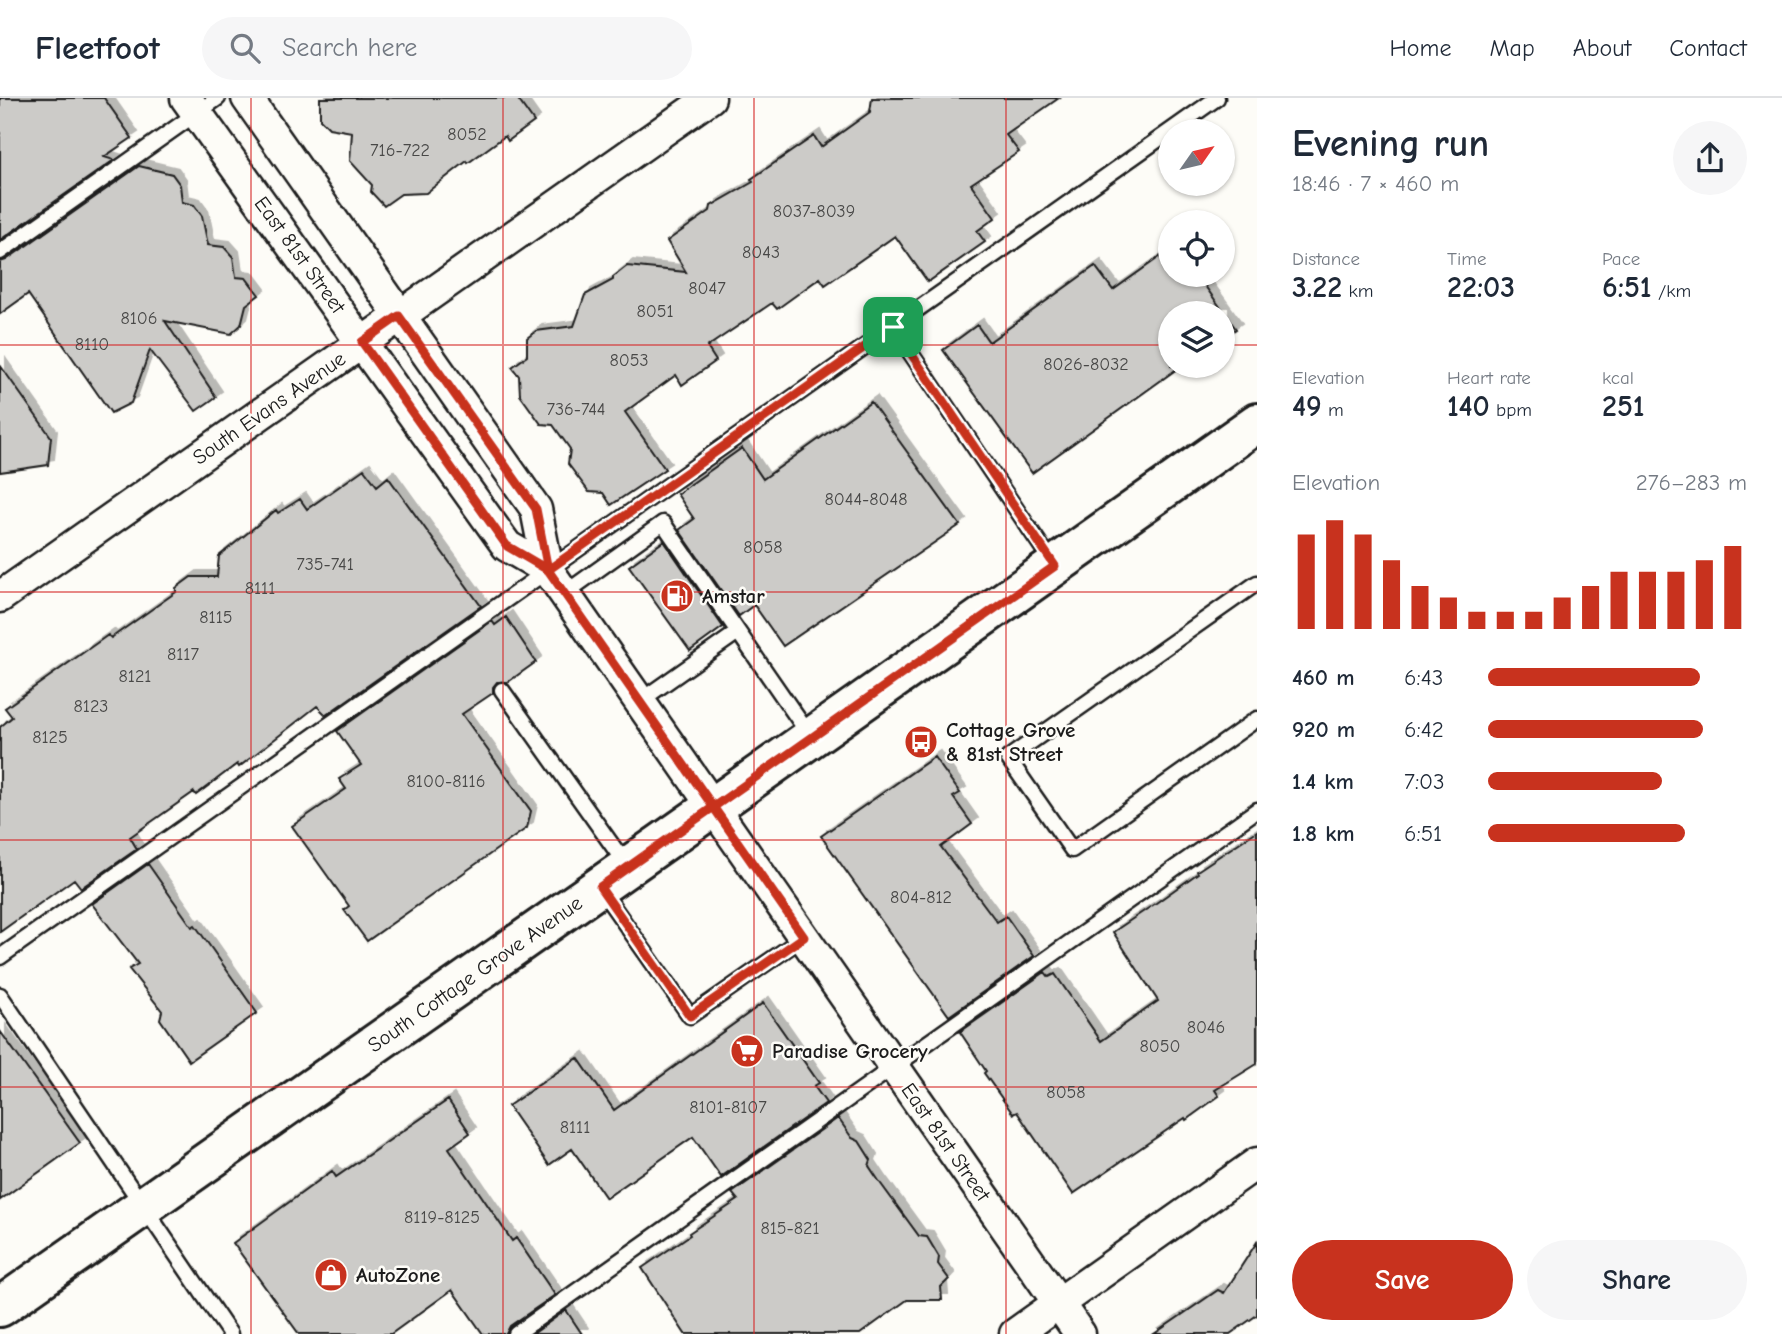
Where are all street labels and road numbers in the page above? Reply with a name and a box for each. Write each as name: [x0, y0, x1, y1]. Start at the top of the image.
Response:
street label: East 81st Street: [250, 192, 351, 319]
street label: South Evans Avenue: [188, 346, 350, 470]
street label: South Cottage Grove Avenue: [363, 891, 587, 1057]
street label: East 81st Street: [896, 1078, 996, 1207]

